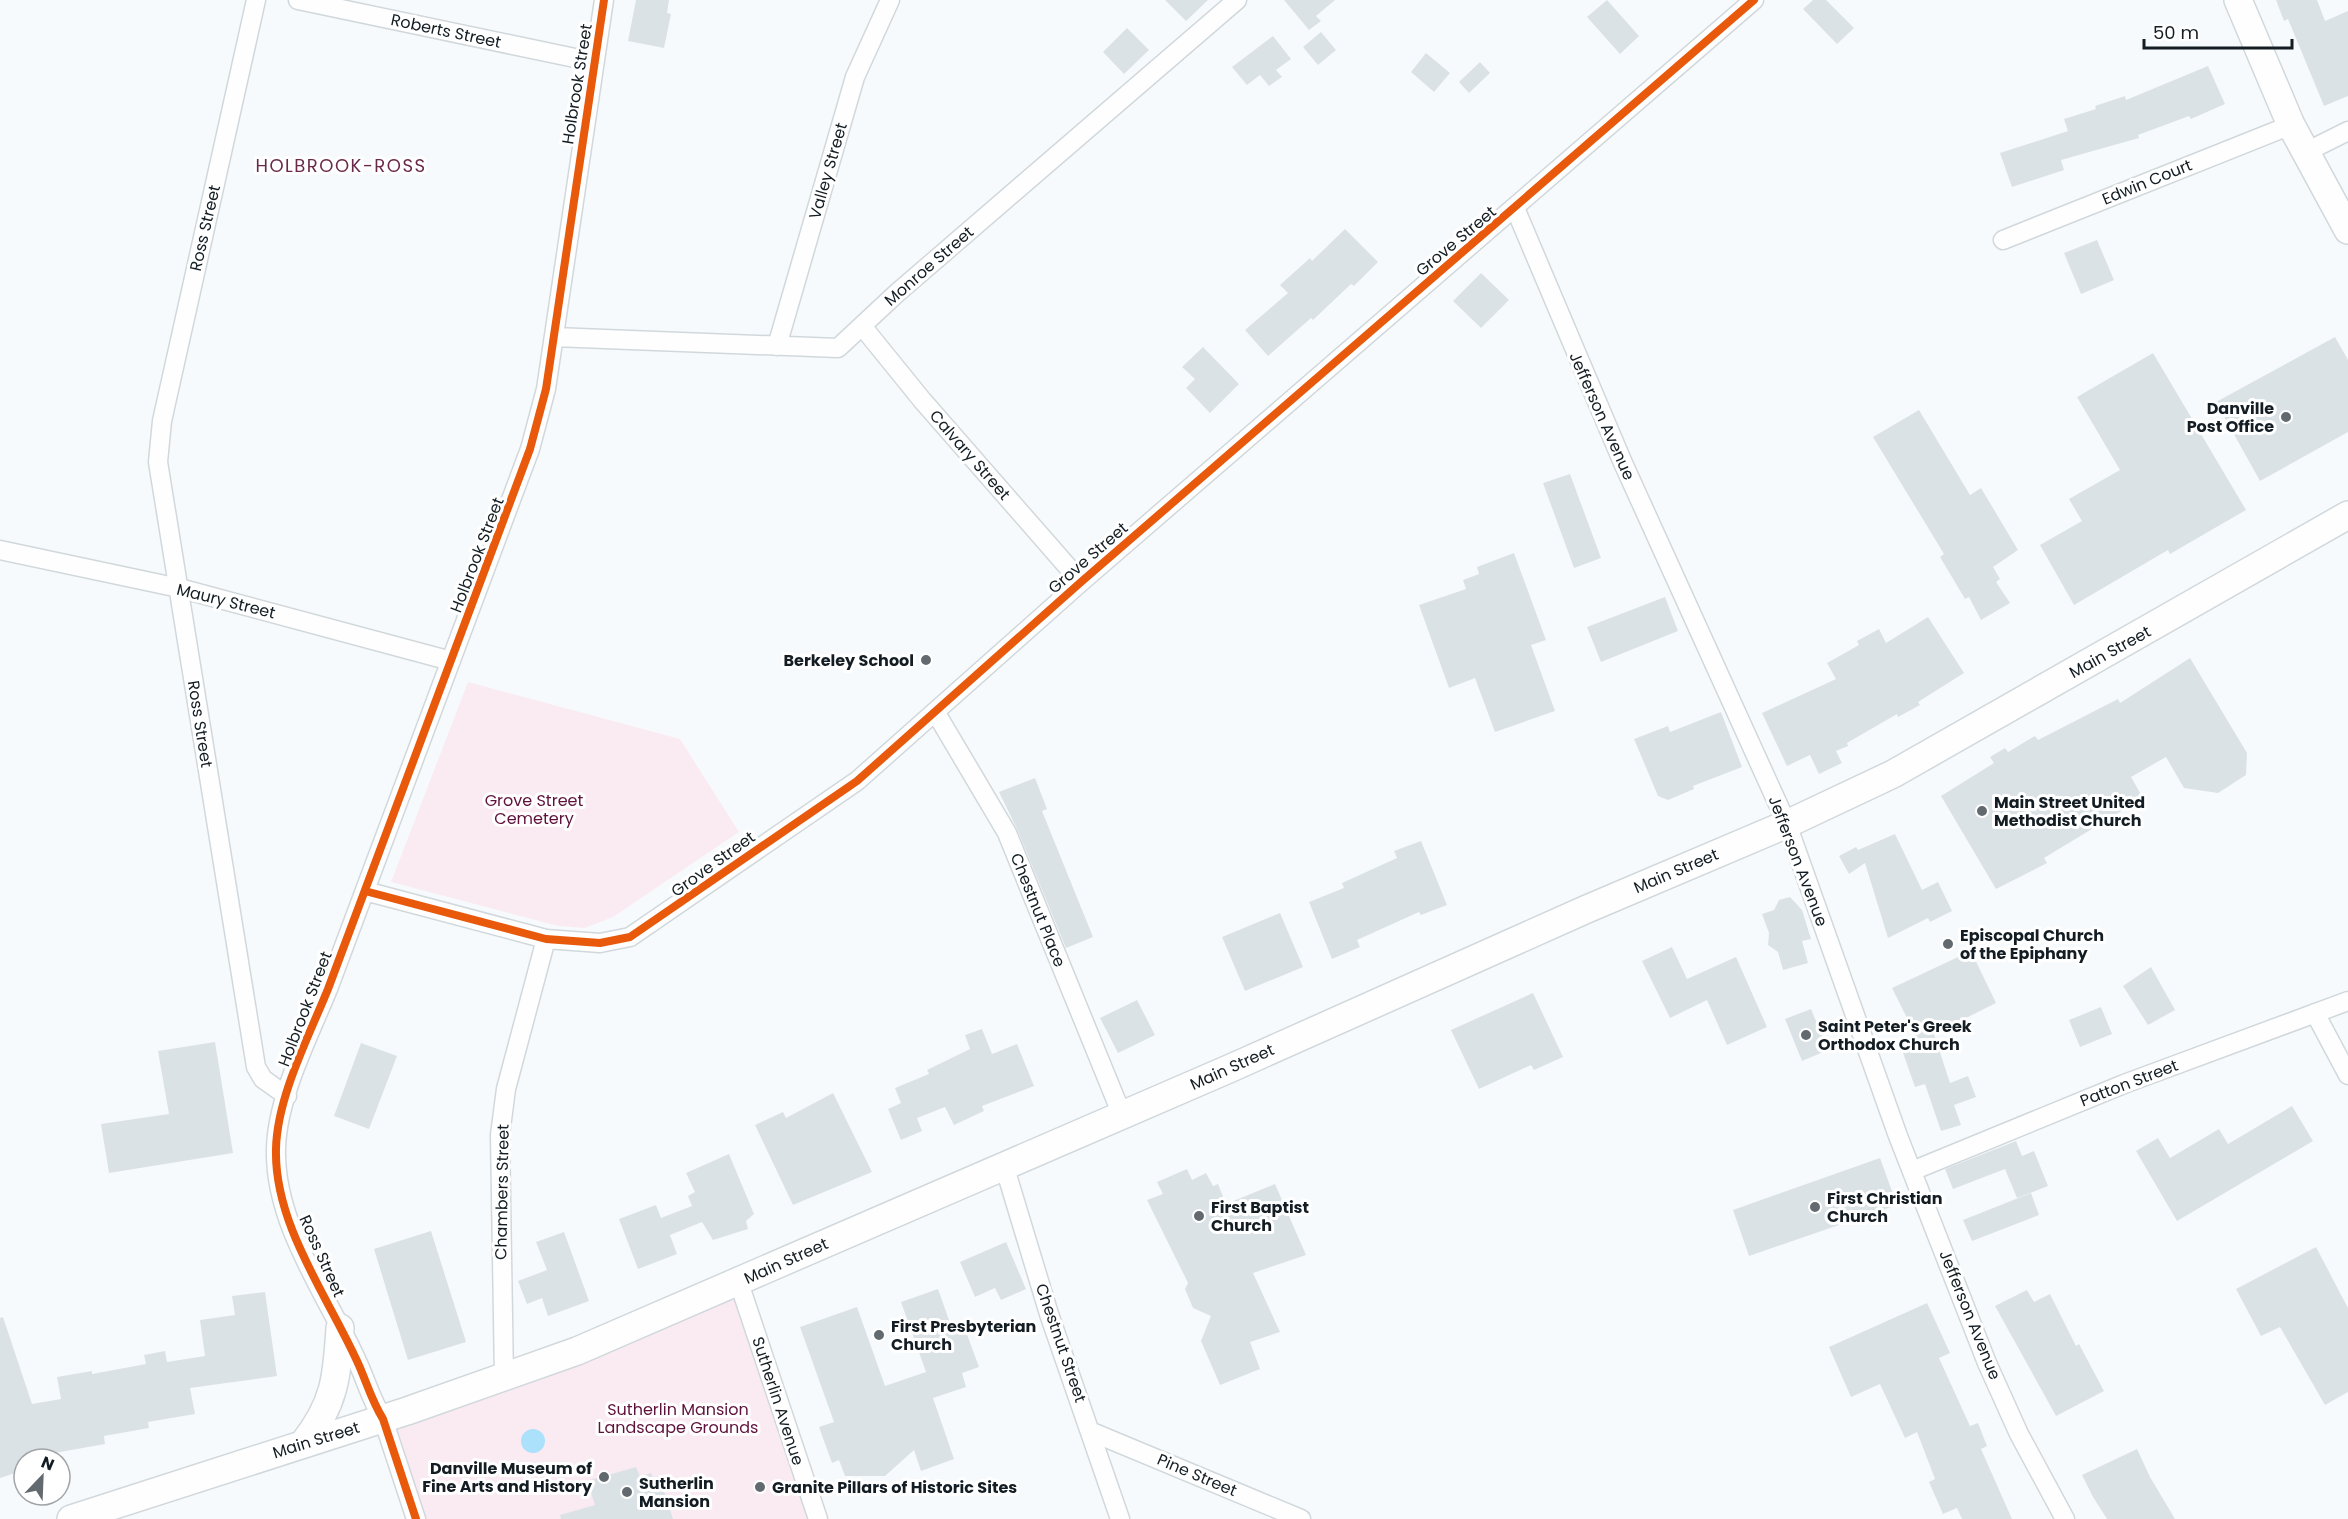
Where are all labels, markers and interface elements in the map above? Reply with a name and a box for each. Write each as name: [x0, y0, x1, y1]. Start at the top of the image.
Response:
street label: Roberts Street: [389, 8, 503, 54]
scale bar: [2144, 12, 2292, 50]
text: 50 m: [2153, 20, 2199, 45]
street label: Holbrook Street: [556, 22, 598, 146]
street label: Valley Street: [803, 120, 853, 222]
district label: HOLBROOK-ROSS: [255, 153, 427, 178]
street label: Edwin Court: [2099, 153, 2196, 210]
street label: Ross Street: [184, 182, 226, 273]
street label: Grove Street: [1411, 200, 1501, 282]
street label: Monroe Street: [879, 221, 979, 311]
street label: Jefferson Avenue: [1563, 348, 1641, 484]
place label: Danville Post Office: [2187, 397, 2274, 438]
street label: Calvary Street: [924, 405, 1016, 505]
marker: Danville Post Office: [2279, 410, 2293, 424]
street label: Holbrook Street: [444, 494, 510, 616]
street label: Grove Street: [1043, 517, 1133, 599]
street label: Maury Street: [174, 578, 278, 624]
street label: Main Street: [2065, 620, 2155, 684]
place label: Berkeley School: [784, 649, 914, 672]
marker: Berkeley School: [919, 653, 933, 667]
street label: Ross Street: [182, 679, 218, 769]
park label: Grove Street Cemetery: [485, 789, 584, 830]
place label: Main Street United Methodist Church: [1994, 791, 2145, 832]
street label: Jefferson Avenue: [1763, 792, 1833, 930]
marker: Main Street United Methodist Church: [1975, 804, 1989, 818]
street label: Grove Street: [666, 826, 760, 902]
street label: Main Street: [1630, 843, 1722, 899]
street label: Chestnut Place: [1005, 850, 1071, 970]
place label: Episcopal Church of the Epiphany: [1960, 924, 2104, 965]
marker: Episcopal Church of the Epiphany: [1941, 937, 1955, 951]
street label: Holbrook Street: [272, 948, 338, 1070]
place label: Saint Peter's Greek Orthodox Church: [1818, 1015, 1972, 1056]
marker: Saint Peter's Greek Orthodox Church: [1799, 1028, 1813, 1042]
street label: Main Street: [1186, 1038, 1278, 1096]
street label: Patton Street: [2077, 1054, 2182, 1112]
street label: Chambers Street: [489, 1124, 515, 1260]
place label: First Christian Church: [1827, 1187, 1942, 1228]
place label: First Baptist Church: [1211, 1196, 1309, 1237]
marker: First Christian Church: [1808, 1200, 1822, 1214]
marker: First Baptist Church: [1192, 1209, 1206, 1223]
street label: Ross Street: [294, 1211, 350, 1301]
street label: Main Street: [740, 1232, 832, 1290]
street label: Jefferson Avenue: [1933, 1247, 2007, 1383]
street label: Chestnut Street: [1030, 1281, 1092, 1406]
place label: First Presbyterian Church: [891, 1315, 1036, 1356]
marker: First Presbyterian Church: [872, 1328, 886, 1342]
street label: Sutherlin Avenue: [746, 1334, 810, 1468]
park label: Sutherlin Mansion Landscape Grounds: [598, 1398, 758, 1439]
street label: Main Street: [270, 1416, 363, 1464]
north arrow: [12, 1447, 72, 1507]
street label: Pine Street: [1154, 1448, 1241, 1502]
text: N: [38, 1451, 58, 1477]
place label: Danville Museum of Fine Arts and History: [422, 1457, 593, 1498]
marker: Danville Museum of Fine Arts and History: [597, 1470, 611, 1484]
place label: Sutherlin Mansion: [639, 1472, 714, 1513]
place label: Granite Pillars of Historic Sites: [772, 1476, 1017, 1499]
marker: Granite Pillars of Historic Sites: [753, 1480, 767, 1494]
marker: Sutherlin Mansion: [620, 1485, 634, 1499]

